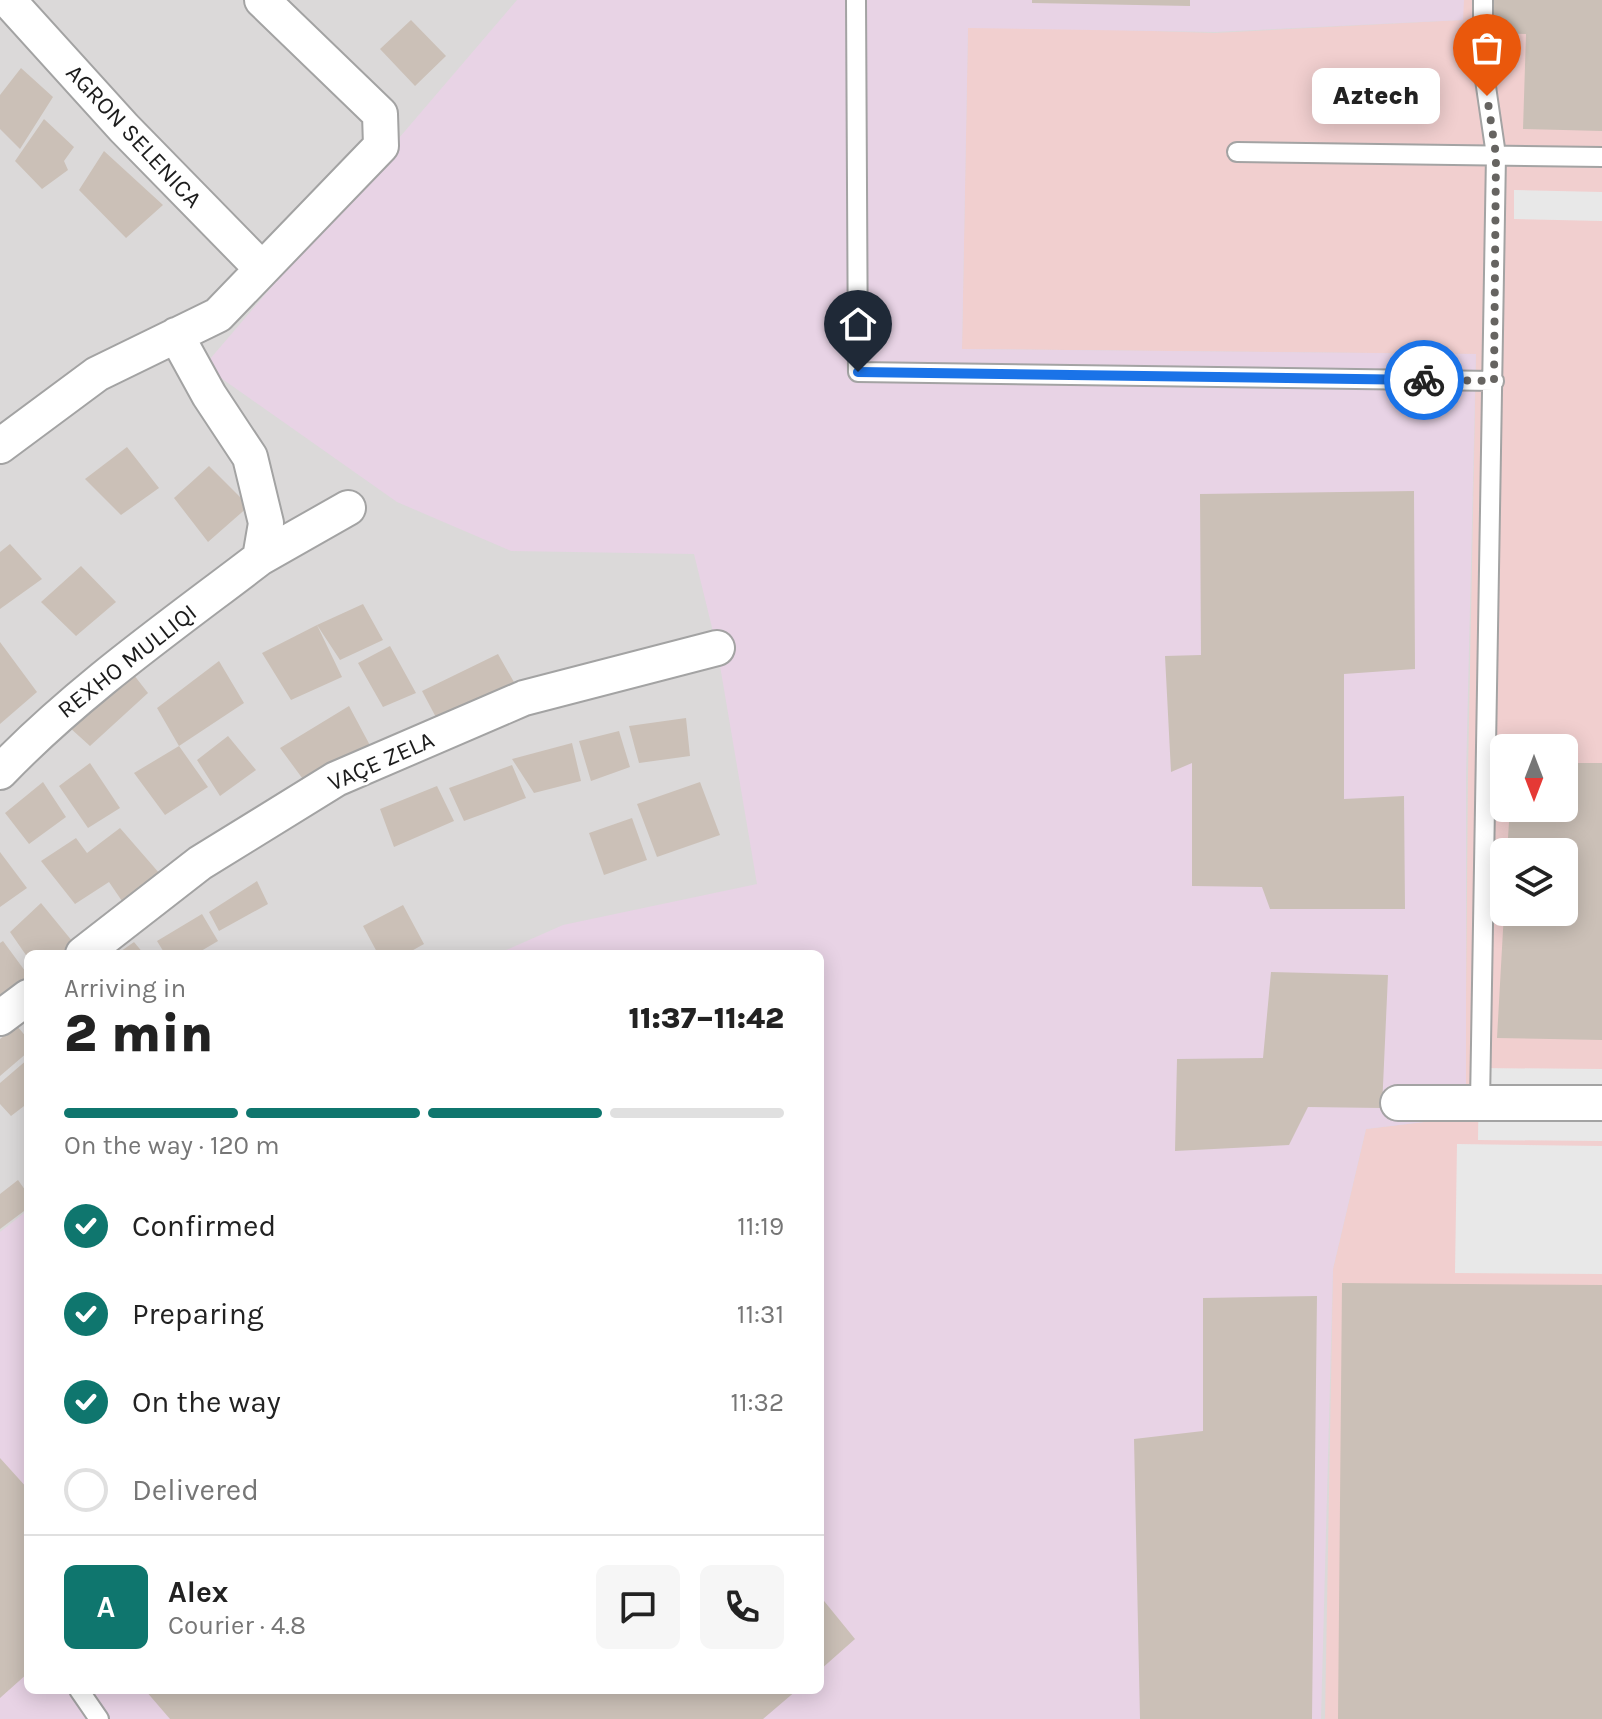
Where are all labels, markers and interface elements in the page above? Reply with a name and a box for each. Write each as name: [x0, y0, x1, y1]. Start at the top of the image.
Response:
pin: [1453, 14.0, 1521, 96]
icon: bag: [1465, 26, 1509, 70]
street label: AGRON SELENICA: [60, 58, 208, 214]
callout: Aztech: [1311, 68, 1439, 124]
text: Aztech: [1333, 80, 1419, 111]
pin: [824, 290, 892, 372]
icon: home: [836, 302, 880, 346]
courier: [1384, 340, 1464, 420]
icon: bike: [1402, 358, 1446, 402]
street label: REXHO MULLIQI: [52, 598, 202, 724]
street label: VAÇE ZELA: [324, 725, 439, 797]
north arrow: [1490, 734, 1578, 822]
map controls: [1490, 734, 1578, 926]
button: layers: [1490, 838, 1578, 926]
text: Arriving in: [64, 973, 186, 1004]
text: 11:37–11:42: [628, 1000, 784, 1036]
text: 2 min: [64, 1003, 213, 1064]
text: On the way · 120 m: [64, 1130, 279, 1161]
icon: check: [64, 1204, 108, 1248]
text: Confirmed: [132, 1208, 276, 1244]
text: 11:19: [737, 1211, 784, 1242]
icon: check: [64, 1292, 108, 1336]
text: Preparing: [132, 1296, 264, 1332]
text: 11:31: [737, 1299, 784, 1330]
icon: check: [64, 1380, 108, 1424]
text: On the way: [132, 1384, 281, 1420]
text: 11:32: [730, 1387, 784, 1418]
text: Delivered: [132, 1472, 259, 1508]
button: chat: [596, 1565, 680, 1649]
button: phone: [700, 1565, 784, 1649]
text: Alex: [168, 1574, 228, 1610]
text: A: [97, 1589, 115, 1625]
text: Courier · 4.8: [168, 1610, 306, 1641]

